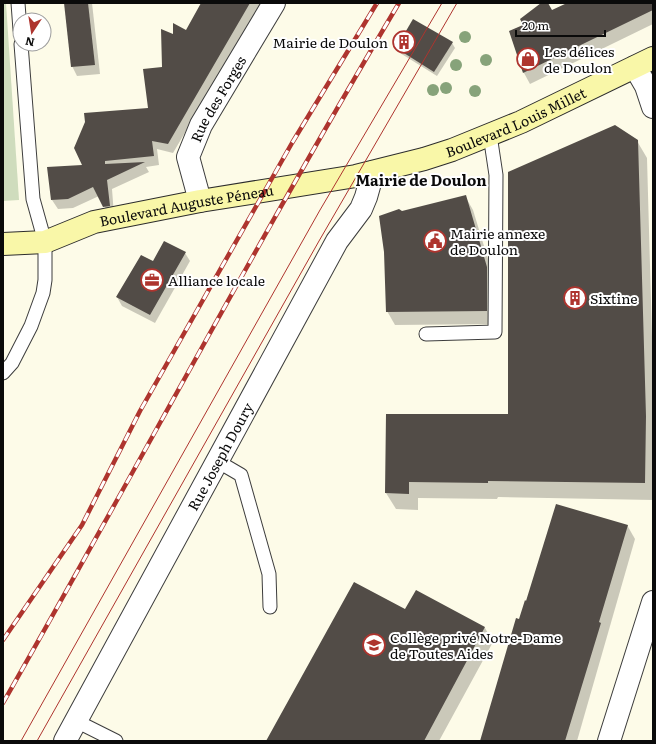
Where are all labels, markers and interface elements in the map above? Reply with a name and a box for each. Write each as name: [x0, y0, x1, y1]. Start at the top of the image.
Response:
north arrow: [12, 12, 52, 52]
scale bar: [516, 12, 605, 38]
text: 20 m: [522, 16, 549, 34]
building icon: Mairie de Doulon: [391, 29, 417, 55]
place label: Mairie de Doulon: [273, 32, 388, 52]
text: N: [24, 34, 36, 52]
place label: Les délices de Doulon: [544, 41, 614, 77]
shop icon: Les délices de Doulon: [515, 46, 541, 72]
street label: Rue des Forges: [185, 52, 250, 145]
street label: Boulevard Louis Millet: [443, 82, 589, 161]
district label: Mairie de Doulon: [355, 168, 487, 191]
street label: Boulevard Auguste Péneau: [98, 179, 275, 231]
place label: Mairie annexe de Doulon: [450, 223, 545, 259]
public building icon: Mairie annexe de Doulon: [422, 228, 448, 254]
office icon: Alliance locale: [139, 267, 165, 293]
place label: Alliance locale: [168, 270, 265, 290]
building icon: Sixtine: [562, 285, 588, 311]
place label: Sixtine: [590, 288, 638, 308]
street label: Rue Joseph Doury: [182, 398, 258, 514]
place label: Collège privé Notre-Dame de Toutes Aides: [390, 627, 561, 663]
school or university icon: Collège privé Notre-Dame de Toutes Aides: [361, 632, 387, 658]

